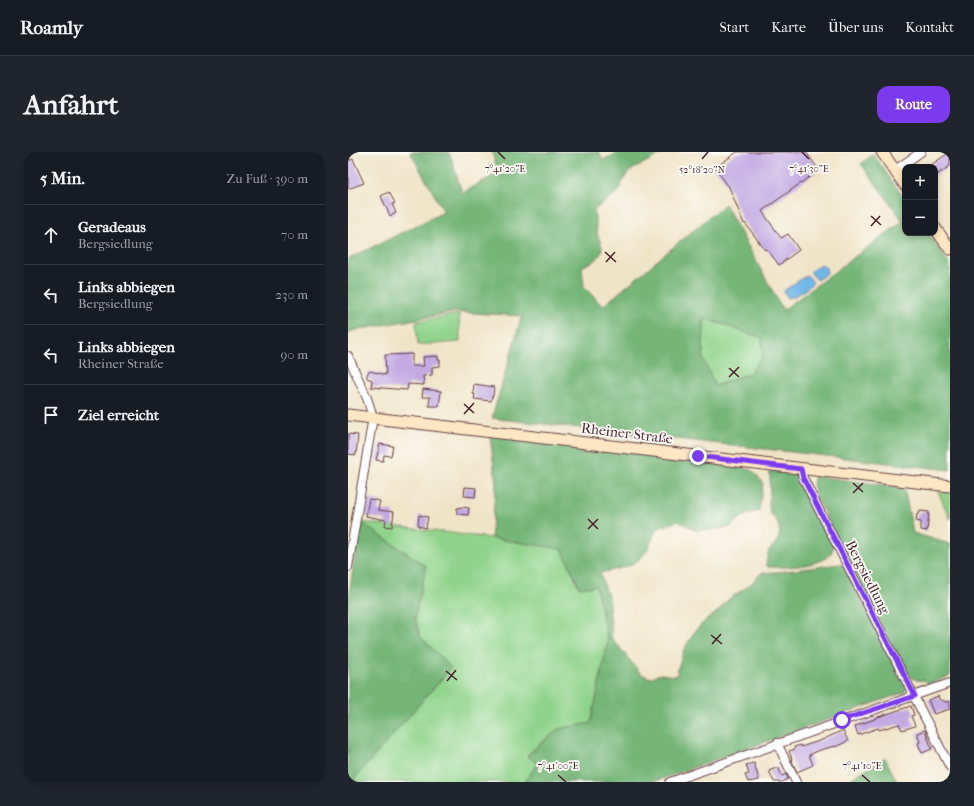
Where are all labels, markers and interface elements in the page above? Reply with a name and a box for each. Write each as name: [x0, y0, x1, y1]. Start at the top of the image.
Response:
text: Roamly: [20, 17, 83, 39]
text: Start: [720, 19, 749, 36]
text: Karte: [771, 19, 806, 36]
text: Über uns: [828, 19, 883, 36]
text: Kontakt: [905, 19, 954, 36]
button: Route: [877, 86, 950, 123]
text: Anfahrt: [24, 88, 118, 121]
text: 7°41'20"E: [485, 163, 525, 175]
text: 7°41'30"E: [789, 163, 829, 175]
text: 52°18'20"N: [679, 164, 725, 176]
map controls: [902, 164, 938, 236]
button: +: [902, 164, 938, 200]
text: 5 Min.: [40, 168, 85, 188]
text: Zu Fuß · 390 m: [227, 171, 308, 186]
button: −: [902, 200, 938, 236]
text: Geradeaus: [78, 218, 146, 236]
icon: ahead: [40, 224, 62, 246]
text: 70 m: [281, 227, 308, 242]
text: Bergsiedlung: [78, 236, 153, 251]
text: Links abbiegen: [78, 278, 175, 296]
icon: left: [40, 284, 62, 306]
text: 230 m: [275, 287, 308, 302]
text: Bergsiedlung: [78, 296, 153, 311]
text: Links abbiegen: [78, 338, 175, 356]
icon: left: [40, 344, 62, 366]
text: 90 m: [280, 347, 308, 362]
text: Rheiner Straße: [78, 356, 164, 371]
icon: arrive: [40, 404, 62, 426]
text: Ziel erreicht: [78, 406, 159, 424]
street label: Rheiner Straße: [580, 419, 674, 448]
route end: [689, 447, 707, 465]
street label: Bergsiedlung: [842, 538, 894, 617]
route start: [833, 711, 851, 729]
text: 7°41'00"E: [537, 760, 579, 772]
text: 7°41'10"E: [842, 760, 882, 772]

